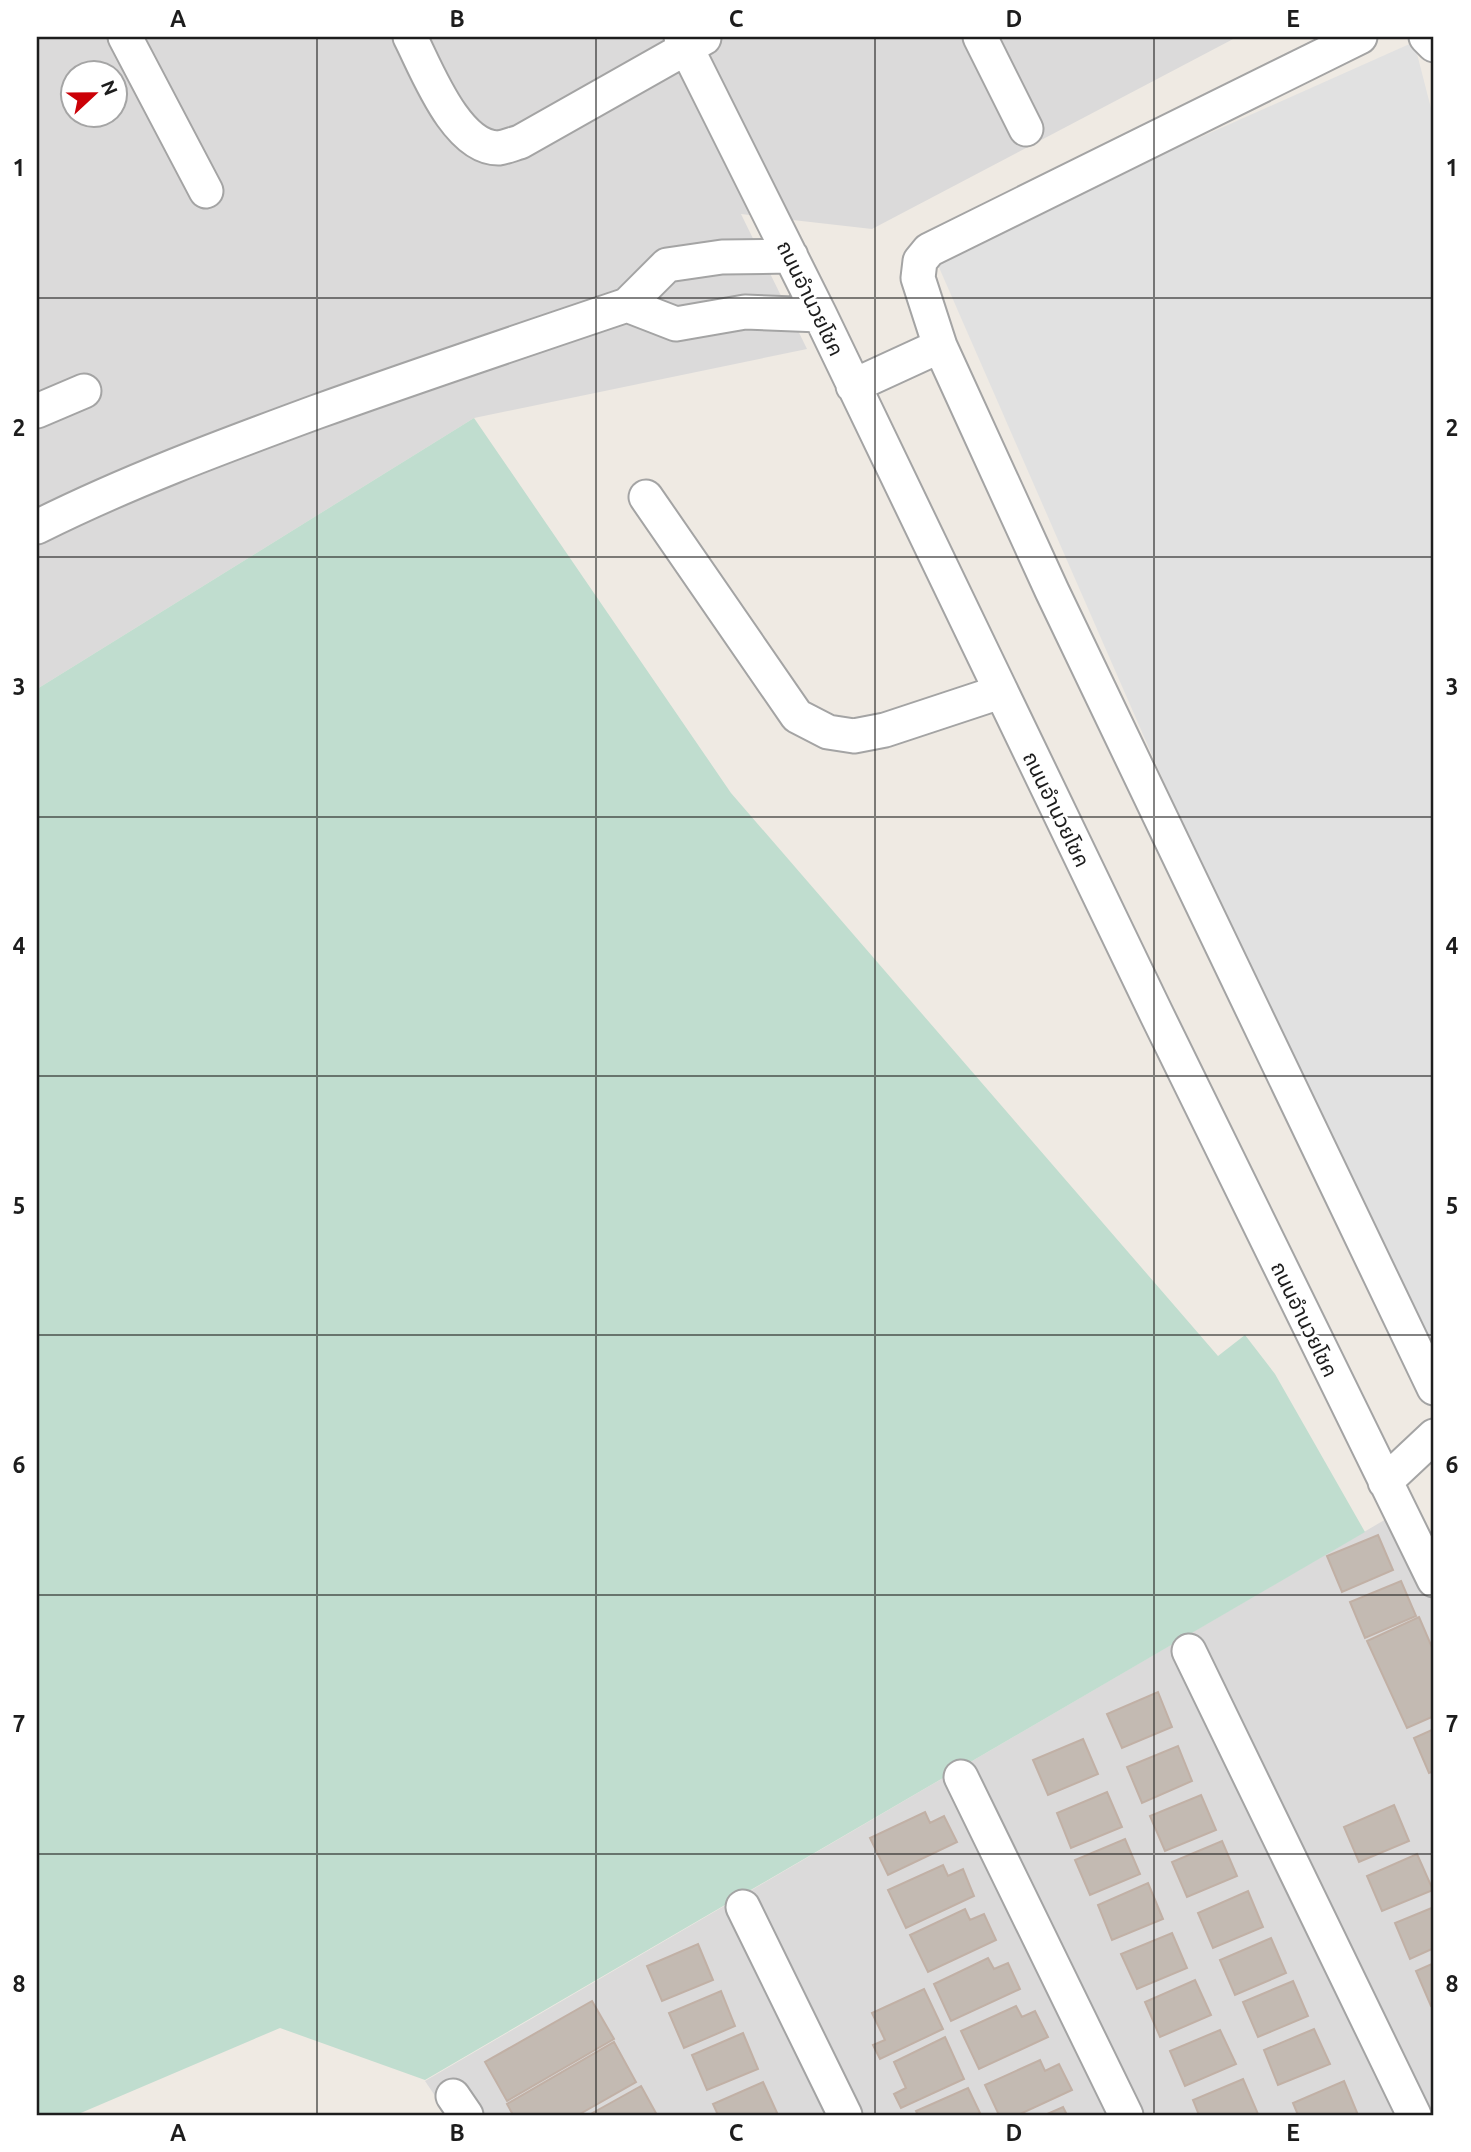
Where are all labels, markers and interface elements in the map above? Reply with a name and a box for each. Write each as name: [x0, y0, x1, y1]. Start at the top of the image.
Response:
text: A: [170, 6, 186, 31]
text: B: [449, 6, 465, 31]
text: C: [729, 6, 744, 31]
text: D: [1006, 6, 1022, 31]
text: E: [1286, 6, 1300, 31]
north arrow: [60, 60, 130, 130]
text: N: [97, 77, 123, 98]
text: 1: [13, 155, 25, 180]
text: 1: [1446, 155, 1458, 180]
street label: ถนนอำนวยโชค: [773, 236, 849, 360]
text: 2: [13, 415, 25, 440]
text: 2: [1446, 415, 1458, 440]
text: 3: [13, 674, 25, 699]
text: 3: [1446, 674, 1458, 699]
street label: ถนนอำนวยโชค: [1019, 747, 1095, 871]
text: 4: [13, 933, 26, 958]
text: 4: [1446, 933, 1459, 958]
text: 5: [13, 1193, 25, 1218]
text: 5: [1446, 1193, 1458, 1218]
street label: ถนนอำนวยโชค: [1267, 1257, 1343, 1381]
text: 6: [13, 1452, 26, 1477]
text: 6: [1446, 1452, 1459, 1477]
text: 7: [13, 1711, 25, 1736]
text: 7: [1446, 1711, 1458, 1736]
text: 8: [13, 1971, 25, 1996]
text: 8: [1446, 1971, 1458, 1996]
text: A: [170, 2120, 186, 2145]
text: B: [449, 2120, 465, 2145]
text: C: [729, 2120, 744, 2145]
text: D: [1006, 2120, 1022, 2145]
text: E: [1286, 2120, 1300, 2145]

